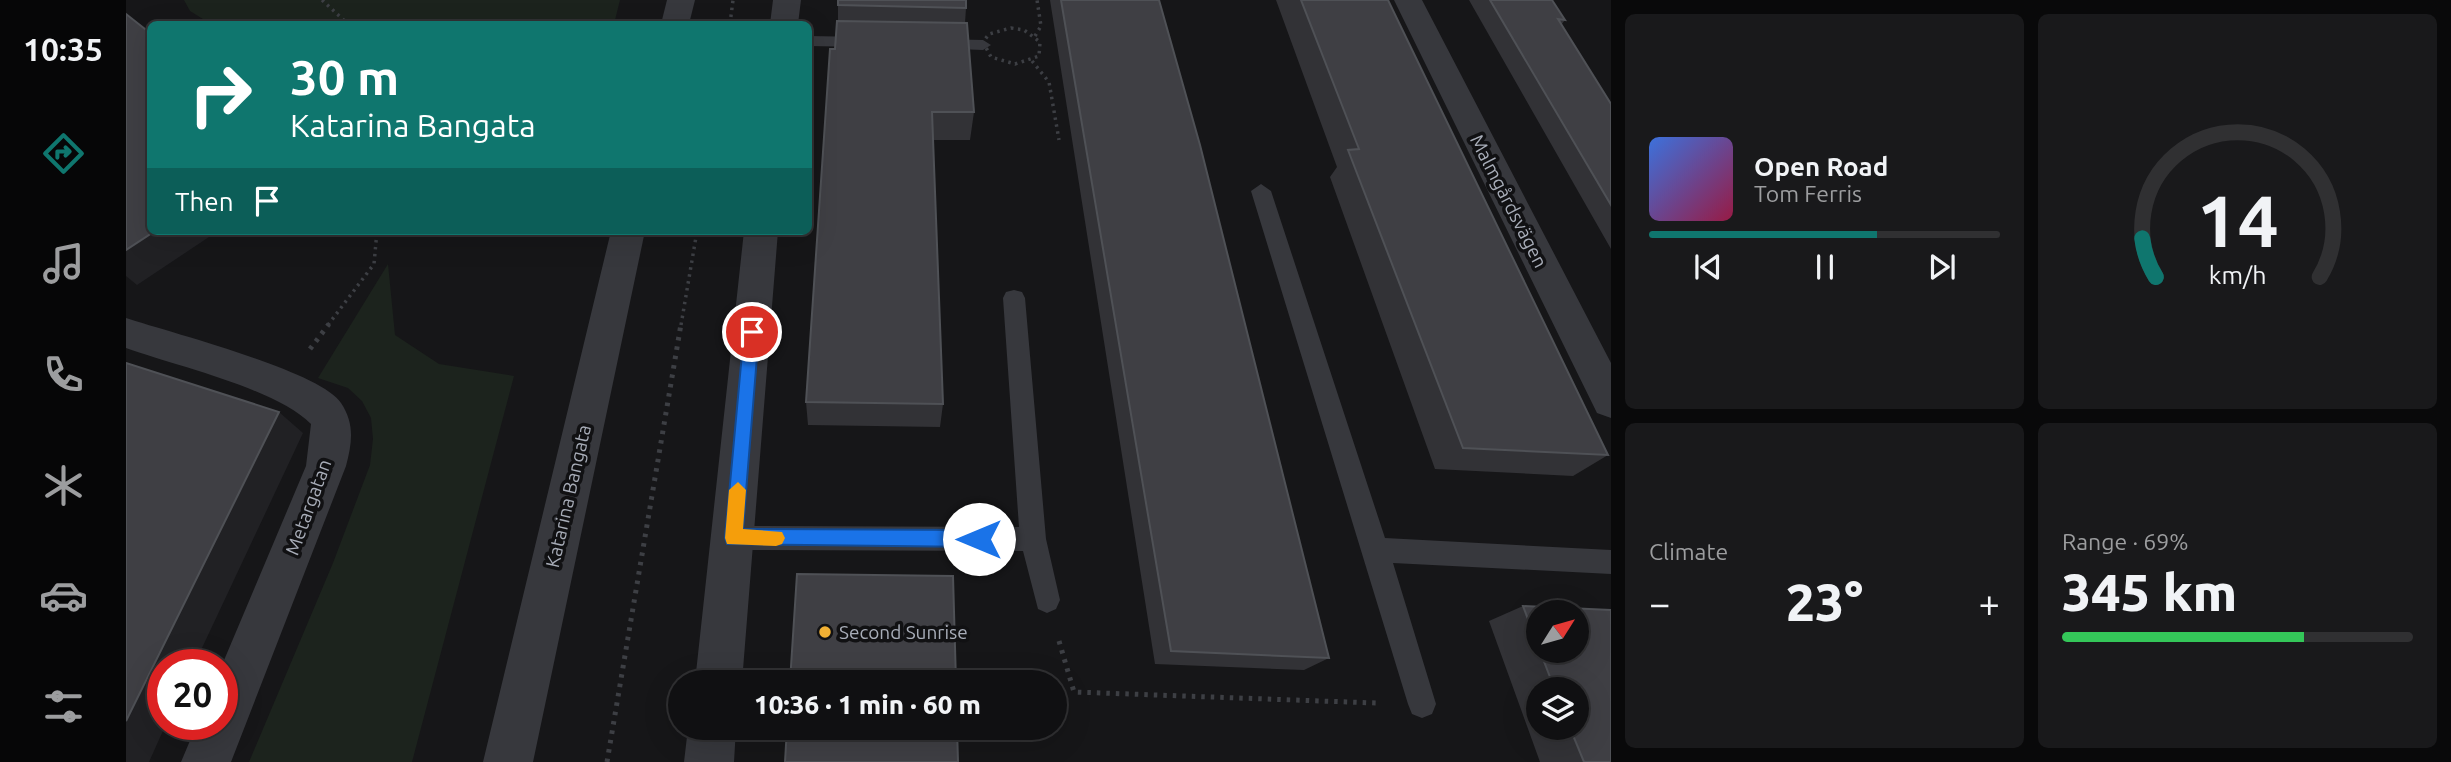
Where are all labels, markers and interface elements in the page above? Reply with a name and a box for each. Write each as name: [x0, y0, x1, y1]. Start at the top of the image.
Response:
text: 10:35: [23, 31, 103, 67]
icon: right: [175, 49, 266, 140]
text: 30 m: [290, 49, 399, 104]
text: Katarina Bangata: [290, 107, 536, 143]
icon: directions: [39, 129, 88, 178]
street label: Malmgårdsvägen: [1466, 131, 1552, 271]
text: Open Road: [1754, 152, 1888, 181]
text: 14: [2196, 180, 2279, 262]
text: Tom Ferris: [1754, 181, 1862, 206]
icon: arrive: [248, 182, 286, 220]
text: Then: [175, 187, 234, 216]
icon: music: [39, 239, 88, 288]
icon: previous: [1689, 248, 1727, 286]
icon: pause: [1806, 248, 1844, 286]
icon: next: [1923, 248, 1961, 286]
text: km/h: [2209, 261, 2266, 289]
pin: [722, 302, 782, 362]
icon: arrive: [733, 313, 771, 351]
icon: phone: [39, 350, 88, 399]
street label: Katarina Bangata: [541, 422, 595, 570]
street label: Metargatan: [281, 456, 335, 558]
icon: climate: [39, 461, 88, 510]
position arrow: [942, 502, 1016, 576]
text: Range · 69%: [2062, 529, 2189, 554]
text: Climate: [1649, 539, 1728, 564]
text: 345 km: [2062, 563, 2237, 621]
icon: car: [39, 571, 88, 620]
text: 23°: [1786, 573, 1863, 631]
text: −: [1649, 582, 1670, 624]
text: +: [1979, 582, 2000, 624]
north arrow: [1526, 600, 1589, 663]
map controls: [1526, 600, 1589, 740]
place label: Second Sunrise: [839, 621, 968, 643]
marker: Second Sunrise: [817, 624, 833, 640]
speed limit sign: 20: [147, 649, 238, 740]
button: layers: [1526, 677, 1589, 740]
icon: filters: [39, 682, 88, 731]
text: 10:36 · 1 min · 60 m: [754, 690, 981, 719]

